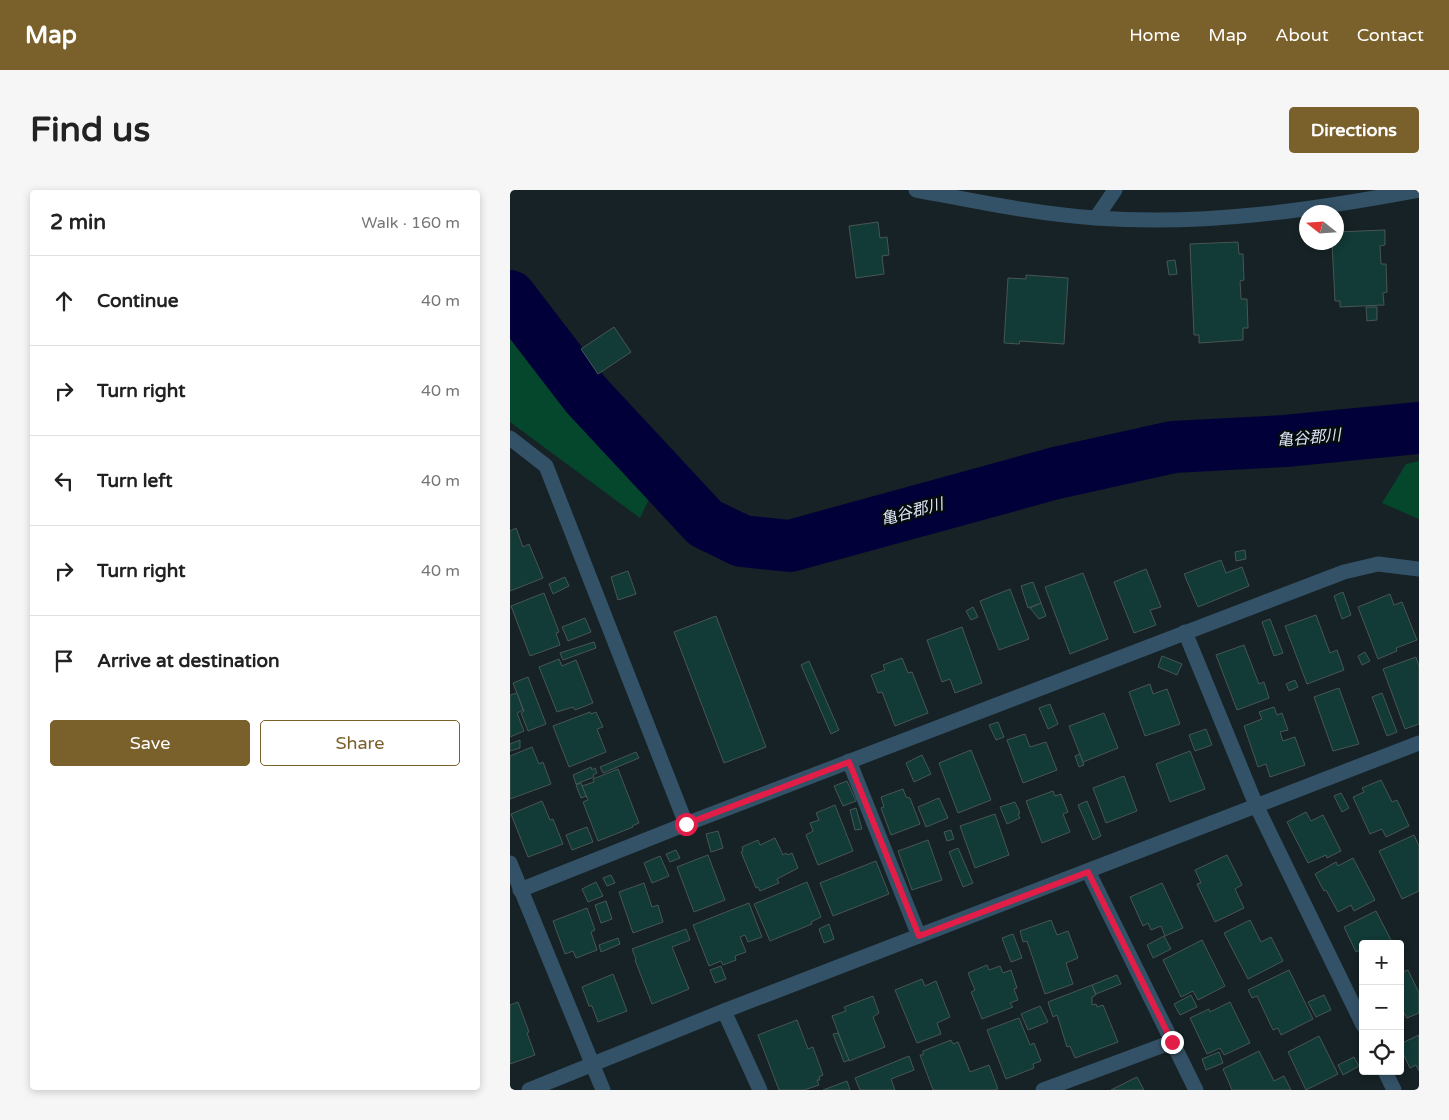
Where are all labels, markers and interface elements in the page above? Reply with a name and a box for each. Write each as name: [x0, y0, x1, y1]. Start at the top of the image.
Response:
text: Map: [25, 21, 77, 50]
text: Home: [1129, 24, 1180, 46]
text: Map: [1208, 24, 1247, 46]
text: About: [1275, 24, 1329, 46]
text: Contact: [1357, 24, 1424, 46]
button: Directions: [1289, 107, 1419, 153]
text: Find us: [30, 109, 150, 151]
north arrow: [1299, 205, 1344, 250]
text: 2 min: [50, 210, 106, 235]
text: Walk · 160 m: [361, 213, 460, 233]
icon: ahead: [50, 287, 78, 315]
text: Continue: [97, 290, 179, 312]
text: 40 m: [421, 291, 460, 311]
icon: right: [50, 377, 78, 405]
text: Turn right: [97, 380, 185, 402]
text: 40 m: [421, 381, 460, 401]
water label: 亀谷郡川: [1276, 425, 1344, 451]
icon: left: [50, 467, 78, 495]
text: Turn left: [97, 470, 173, 492]
text: 40 m: [421, 471, 460, 491]
water label: 亀谷郡川: [878, 494, 947, 530]
icon: right: [50, 557, 78, 585]
text: Turn right: [97, 560, 185, 582]
text: 40 m: [421, 561, 460, 581]
icon: arrive: [50, 647, 78, 675]
text: Arrive at destination: [97, 650, 280, 672]
button: Save: [50, 720, 250, 766]
button: Share: [260, 720, 460, 766]
route start: [675, 813, 698, 836]
map controls: [1359, 940, 1404, 1075]
button: +: [1359, 940, 1404, 985]
button: −: [1359, 985, 1404, 1030]
button: locate: [1359, 1030, 1404, 1075]
route end: [1161, 1031, 1184, 1054]

